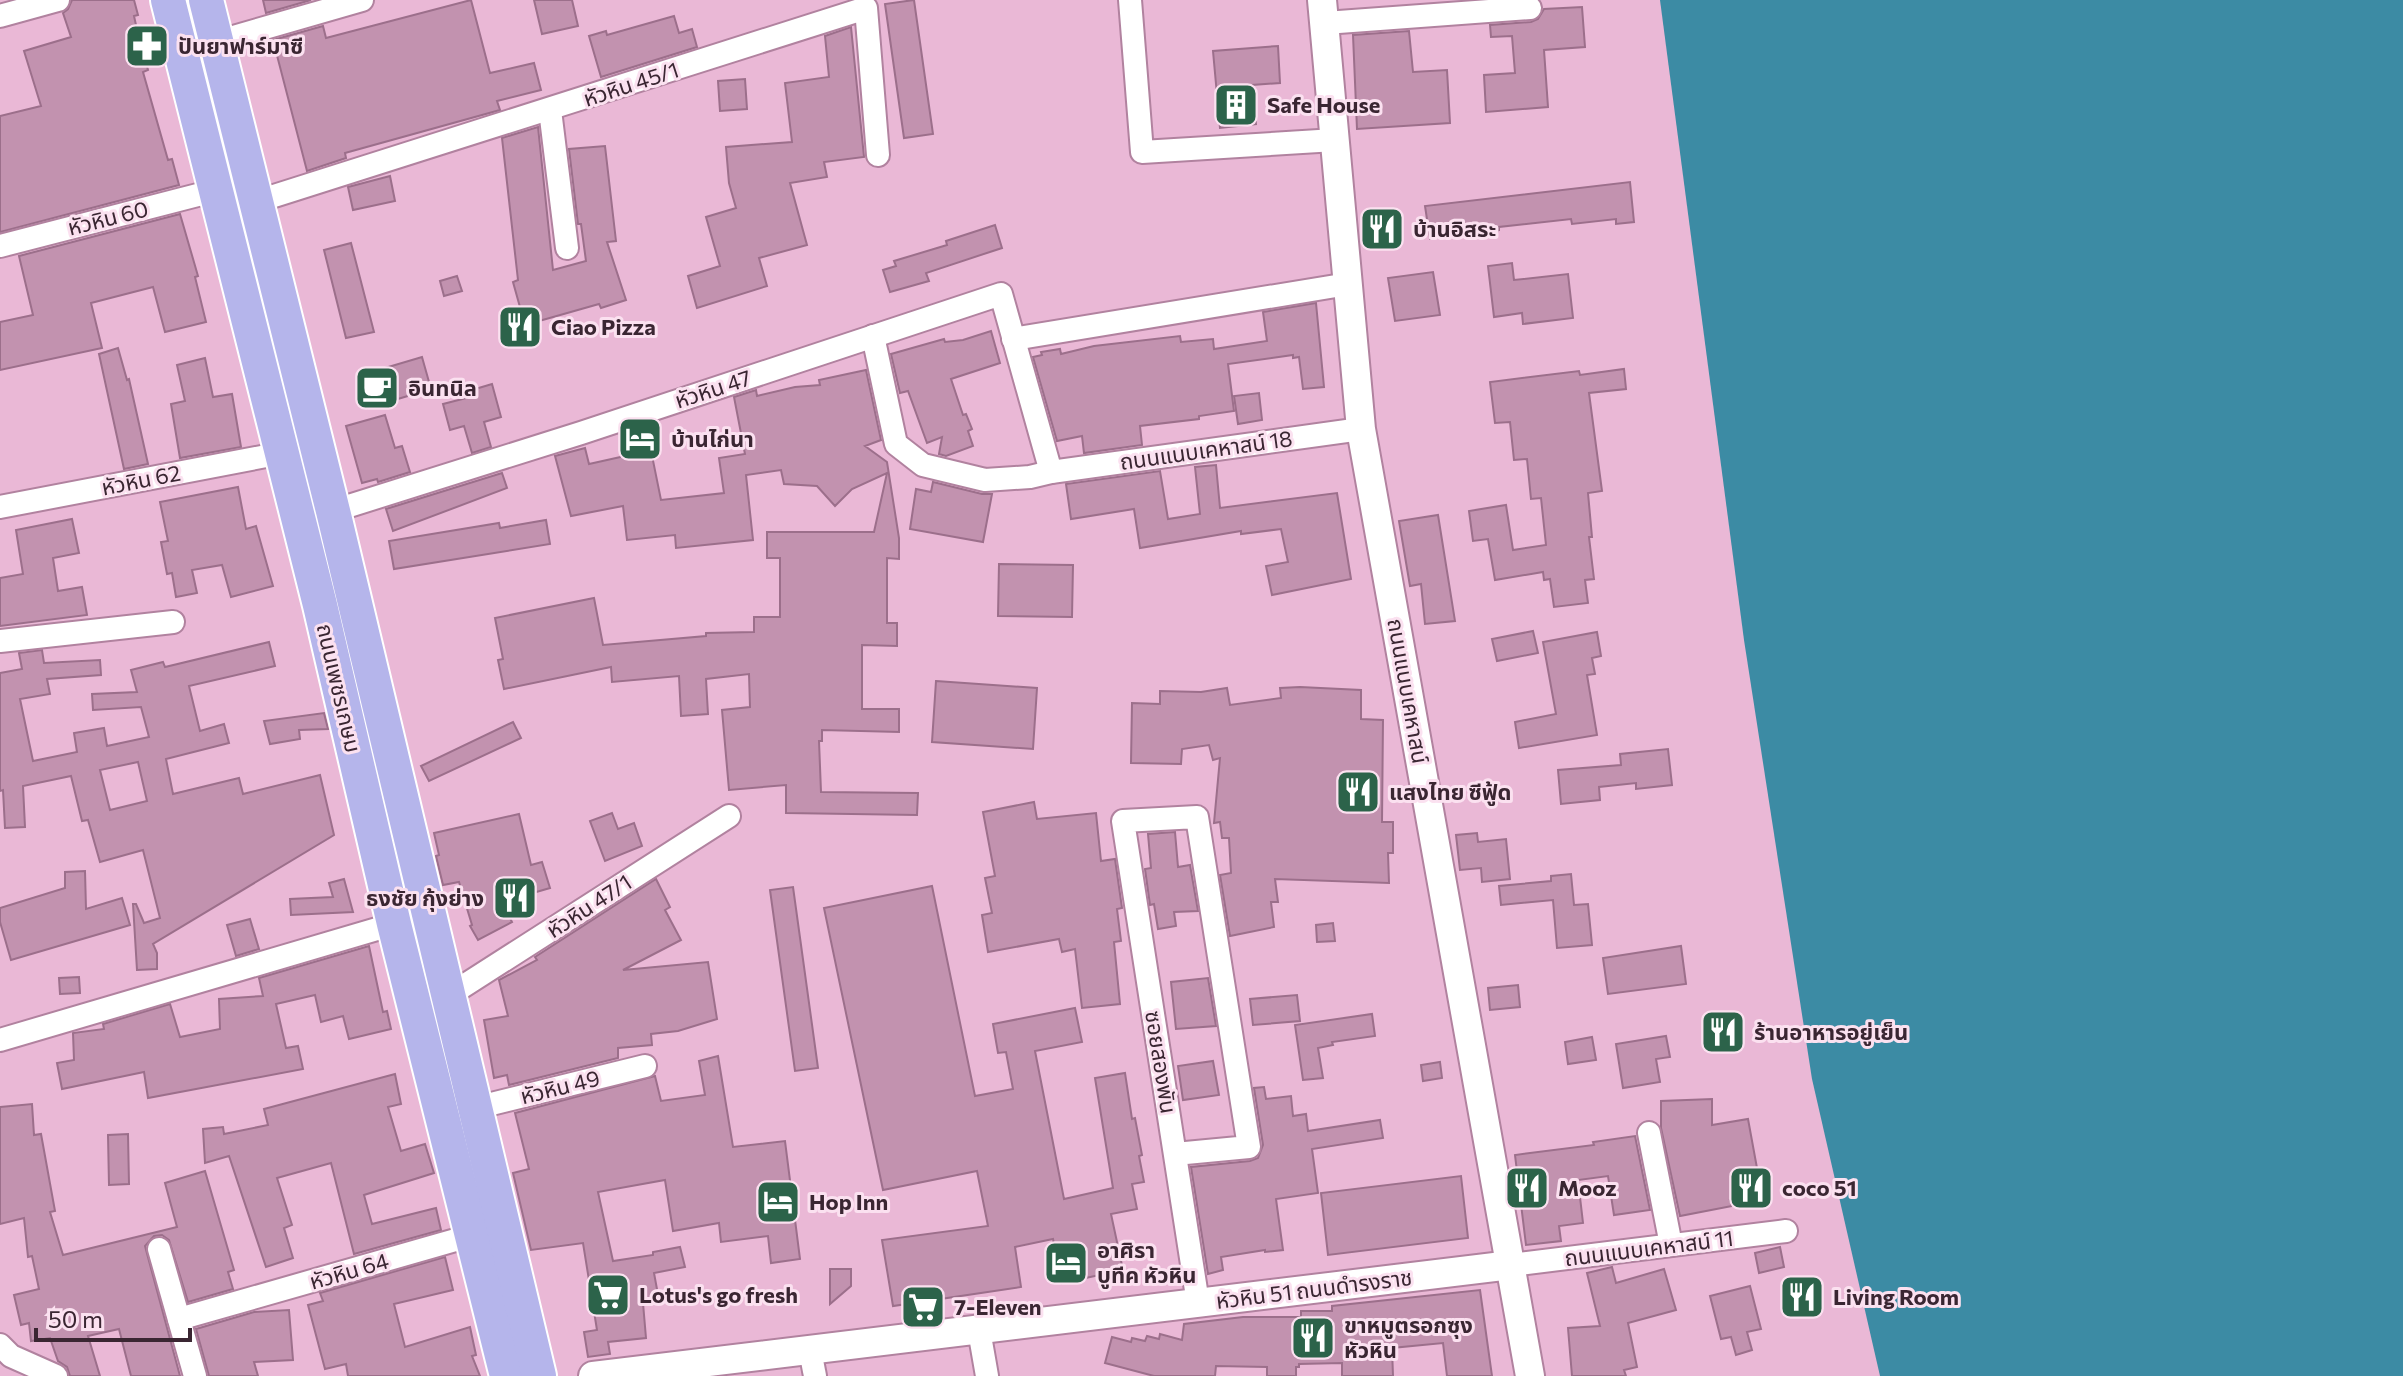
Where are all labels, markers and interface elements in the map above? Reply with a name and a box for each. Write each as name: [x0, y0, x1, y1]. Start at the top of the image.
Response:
pharmacy icon: ปันยาฟาร์มาซี: [123, 22, 171, 70]
place label: ปันยาฟาร์มาซี: [178, 32, 303, 59]
street label: หัวหิน 45/1: [580, 55, 682, 112]
building icon: Safe House: [1212, 81, 1260, 129]
place label: Safe House: [1267, 91, 1380, 118]
street label: หัวหิน 60: [65, 194, 151, 241]
restaurant icon: บ้านอิสระ: [1358, 205, 1406, 253]
place label: บ้านอิสระ: [1413, 215, 1496, 242]
restaurant icon: Ciao Pizza: [496, 303, 544, 351]
place label: Ciao Pizza: [551, 313, 656, 340]
cafe icon: อินทนิล: [353, 364, 401, 412]
street label: หัวหิน 47: [671, 364, 754, 414]
place label: อินทนิล: [408, 374, 477, 401]
hotel icon: บ้านไก่นา: [616, 415, 664, 463]
street label: ถนนแนบเคหาสน์ 18: [1118, 424, 1294, 475]
place label: บ้านไก่นา: [671, 425, 754, 452]
street label: หัวหิน 62: [99, 459, 183, 500]
street label: ถนนแนบเคหาสน์: [1382, 616, 1435, 766]
street label: ถนนเพชรเกษม: [312, 621, 367, 755]
restaurant icon: แสงไทย ซีฟู้ด: [1334, 768, 1382, 816]
place label: แสงไทย ซีฟู้ด: [1389, 778, 1512, 806]
street label: หัวหิน 47/1: [541, 868, 636, 943]
restaurant icon: ธงชัย กุ้งย่าง: [491, 874, 539, 922]
place label: ธงชัย กุ้งย่าง: [366, 884, 484, 912]
restaurant icon: ร้านอาหารอยู่เย็น: [1699, 1008, 1747, 1056]
street label: ซอยสองพัน: [1140, 1009, 1183, 1115]
place label: ร้านอาหารอยู่เย็น: [1754, 1018, 1908, 1046]
street label: หัวหิน 49: [517, 1064, 602, 1109]
restaurant icon: Mooz: [1503, 1164, 1551, 1212]
restaurant icon: coco 51: [1727, 1164, 1775, 1212]
place label: Mooz: [1558, 1174, 1617, 1201]
place label: coco 51: [1782, 1174, 1857, 1201]
hotel icon: Hop Inn: [754, 1178, 802, 1226]
place label: Hop Inn: [809, 1188, 888, 1215]
street label: ถนนแนบเคหาสน์ 11: [1563, 1224, 1735, 1271]
place label: อาศิรา บูทีค หัวหิน: [1097, 1236, 1196, 1289]
hotel icon: อาศิรา บูทีค หัวหิน: [1042, 1239, 1090, 1287]
street label: หัวหิน 64: [306, 1246, 391, 1295]
street label: หัวหิน 51 ถนนดำรงราช: [1214, 1263, 1414, 1314]
supermarket icon: Lotus's go fresh: [584, 1271, 632, 1319]
restaurant icon: Living Room: [1778, 1273, 1826, 1321]
place label: Lotus's go fresh: [639, 1281, 798, 1308]
supermarket icon: 7-Eleven: [899, 1283, 947, 1331]
place label: Living Room: [1833, 1283, 1959, 1310]
scale bar: [36, 1292, 190, 1342]
place label: 7-Eleven: [954, 1293, 1042, 1320]
text: 50 m: [48, 1304, 103, 1333]
place label: ขาหมูตรอกซุง หัวหิน: [1344, 1311, 1473, 1363]
restaurant icon: ขาหมูตรอกซุง หัวหิน: [1289, 1314, 1337, 1362]

